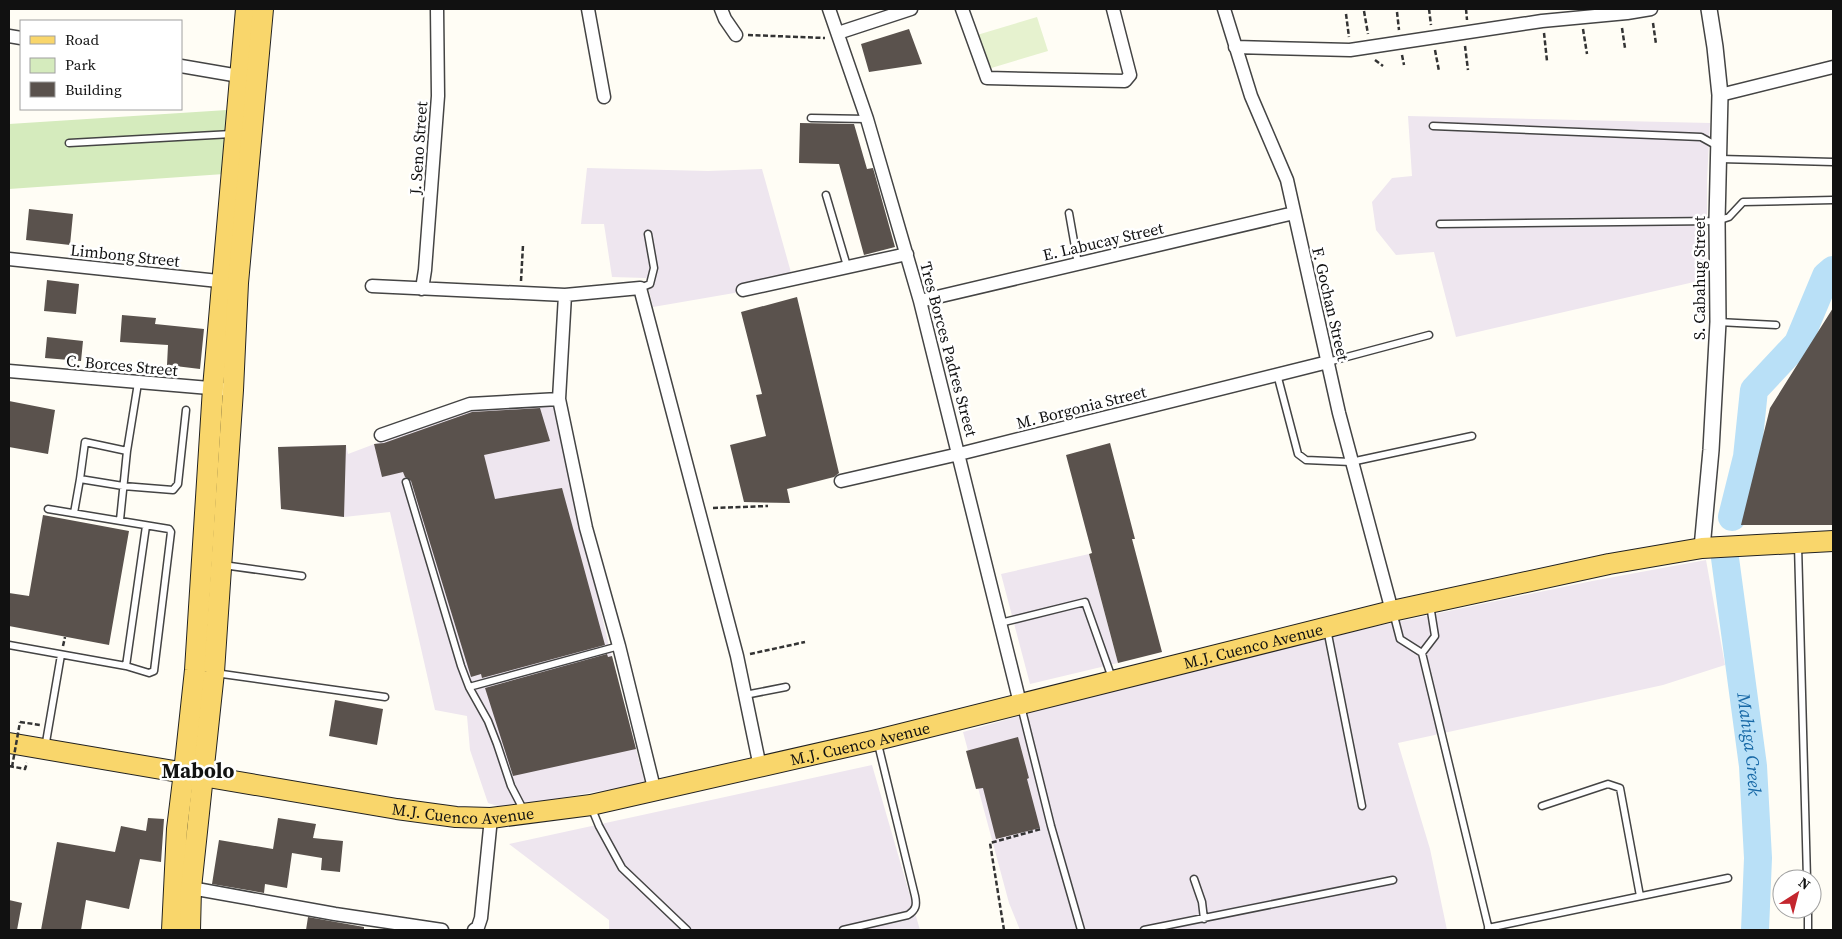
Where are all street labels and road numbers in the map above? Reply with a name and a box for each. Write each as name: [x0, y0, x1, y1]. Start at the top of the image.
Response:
street label: J. Seno Street: [404, 100, 432, 196]
street label: S. Cabahug Street: [1688, 215, 1710, 340]
street label: E. Labucay Street: [1041, 216, 1166, 266]
street label: Limbong Street: [69, 238, 182, 272]
street label: F. Gochan Street: [1307, 245, 1355, 364]
street label: Tres Borces Padres Street: [915, 259, 983, 440]
street label: C. Borces Street: [65, 349, 180, 381]
street label: M. Borgonia Street: [1014, 380, 1149, 434]
street label: M.J. Cuenco Avenue: [1181, 618, 1325, 674]
street label: M.J. Cuenco Avenue: [788, 716, 932, 770]
street label: M.J. Cuenco Avenue: [391, 797, 535, 829]

